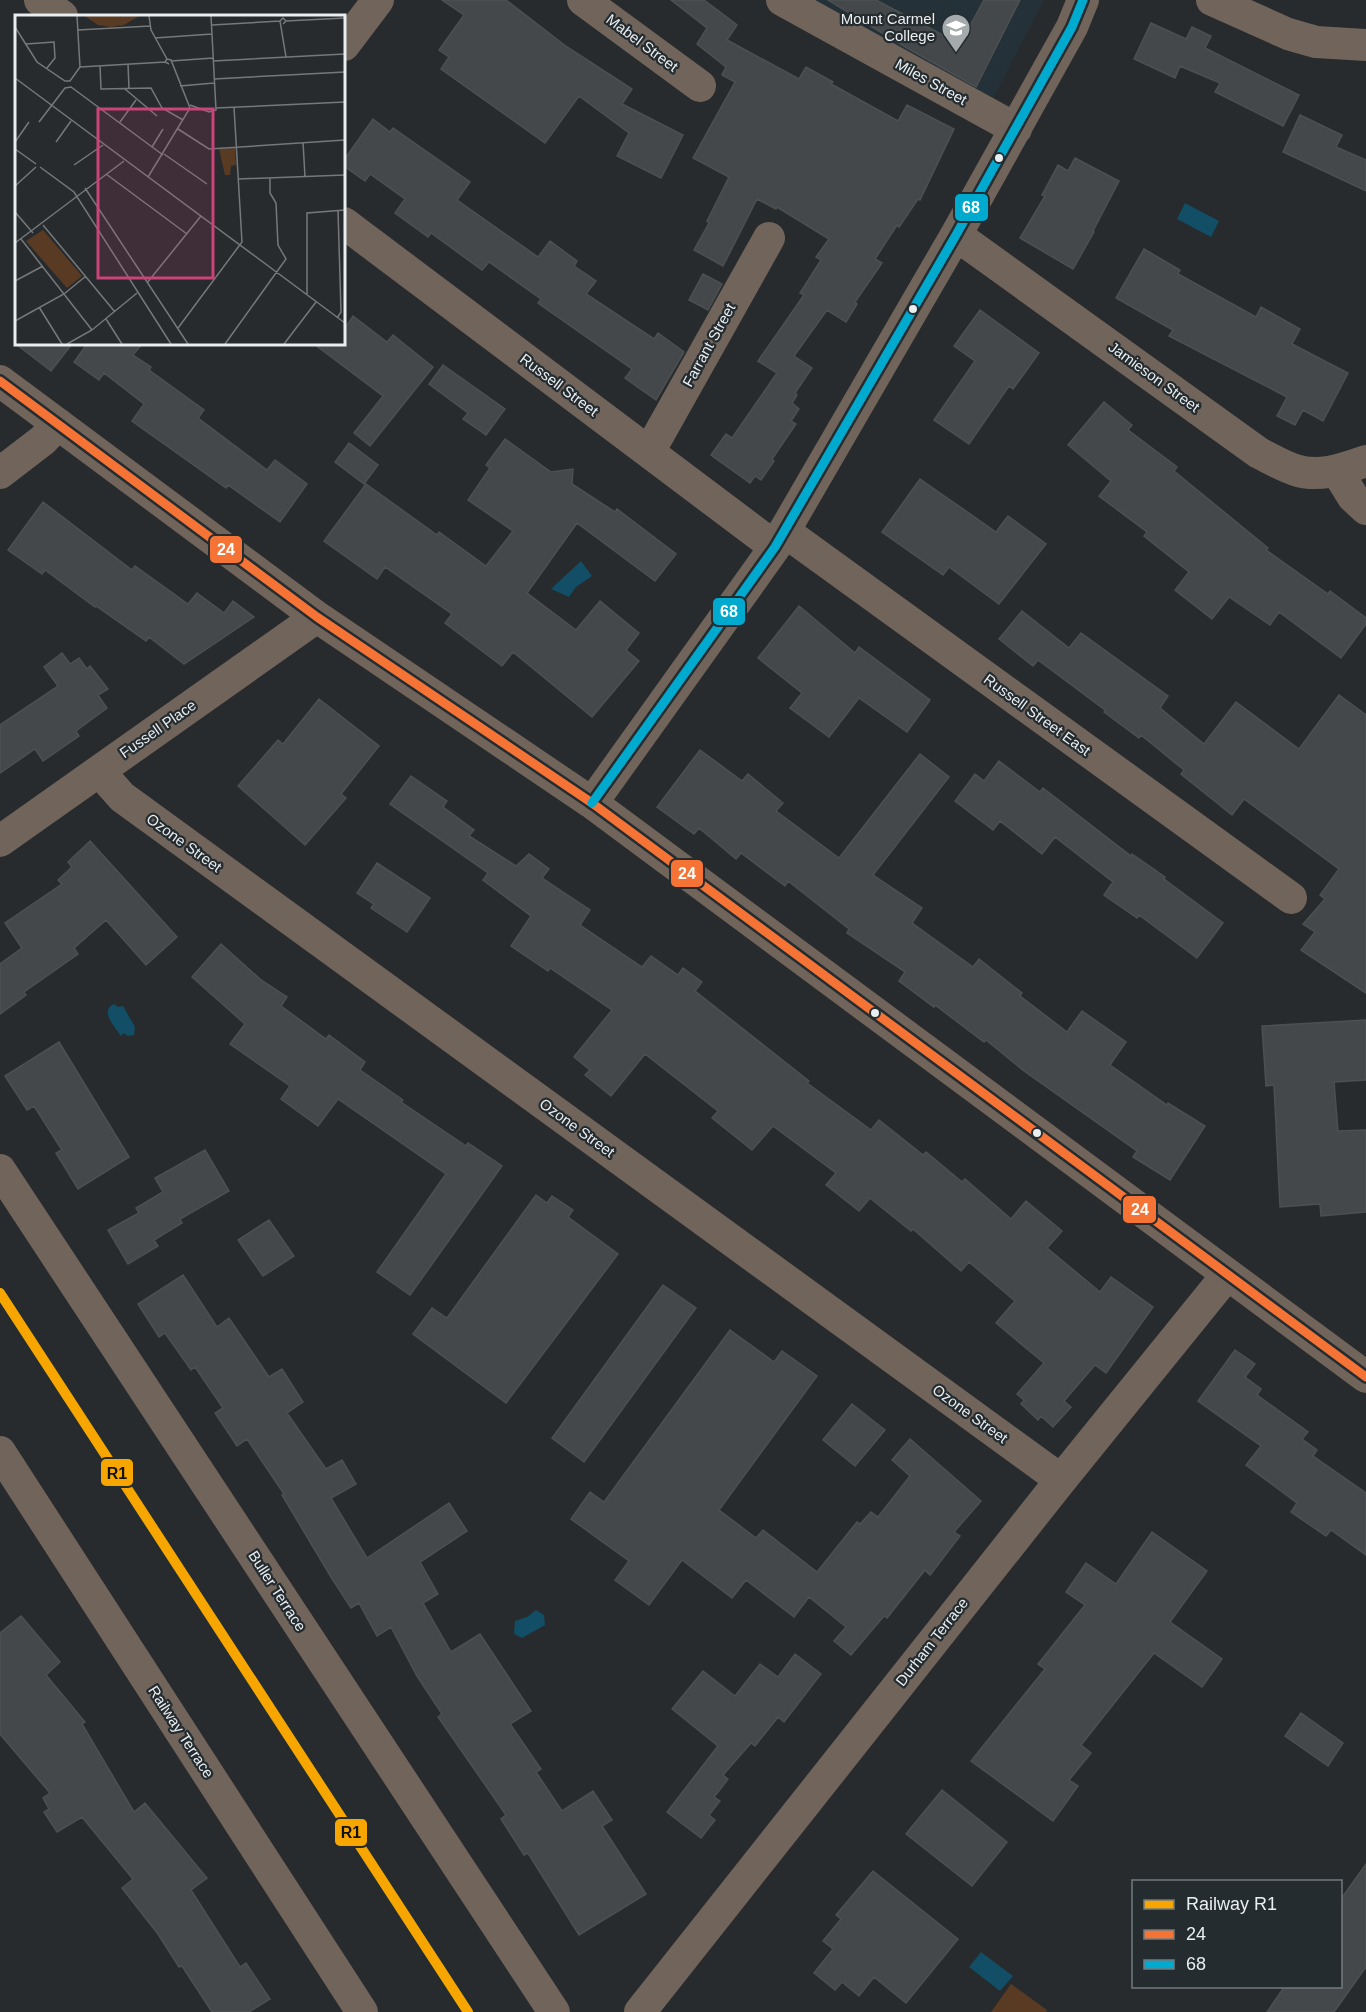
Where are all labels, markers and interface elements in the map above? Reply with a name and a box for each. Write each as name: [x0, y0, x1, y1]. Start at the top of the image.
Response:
street label: Mabel Street: [603, 10, 682, 75]
place label: Mount Carmel College: [841, 10, 935, 44]
school or university icon: Mount Carmel College: [940, 12, 972, 54]
inset map: [15, 15, 345, 345]
street label: Miles Street: [892, 55, 971, 109]
unlabelled marker: [993, 152, 1005, 164]
line badge: 68: [954, 193, 989, 222]
text: 68: [962, 199, 980, 216]
street label: Farrant Street: [679, 299, 739, 389]
unlabelled marker: [907, 303, 919, 315]
street label: Jamieson Street: [1105, 338, 1204, 416]
street label: Russell Street: [517, 350, 602, 420]
line badge: 24: [209, 535, 243, 564]
text: 24: [217, 541, 235, 558]
line badge: 68: [712, 597, 746, 626]
text: 68: [720, 603, 738, 620]
street label: Russell Street East: [981, 670, 1095, 759]
street label: Fussell Place: [116, 696, 199, 761]
street label: Ozone Street: [144, 810, 226, 876]
line badge: 24: [670, 859, 704, 888]
text: 24: [678, 865, 696, 882]
unlabelled marker: [869, 1007, 881, 1019]
street label: Ozone Street: [537, 1095, 619, 1161]
unlabelled marker: [1031, 1127, 1043, 1139]
line badge: 24: [1122, 1195, 1157, 1224]
text: 24: [1131, 1201, 1149, 1218]
street label: Ozone Street: [930, 1381, 1012, 1447]
line badge: R1: [100, 1458, 134, 1487]
text: R1: [107, 1465, 127, 1482]
street label: Buller Terrace: [245, 1547, 310, 1634]
street label: Durham Terrace: [892, 1594, 971, 1689]
street label: Railway Terrace: [145, 1682, 218, 1781]
line badge: R1: [334, 1818, 368, 1847]
text: R1: [341, 1824, 361, 1841]
legend: [1132, 1880, 1342, 1988]
text: Railway R1: [1186, 1894, 1277, 1914]
text: 24: [1186, 1924, 1206, 1944]
text: 68: [1186, 1954, 1206, 1974]

